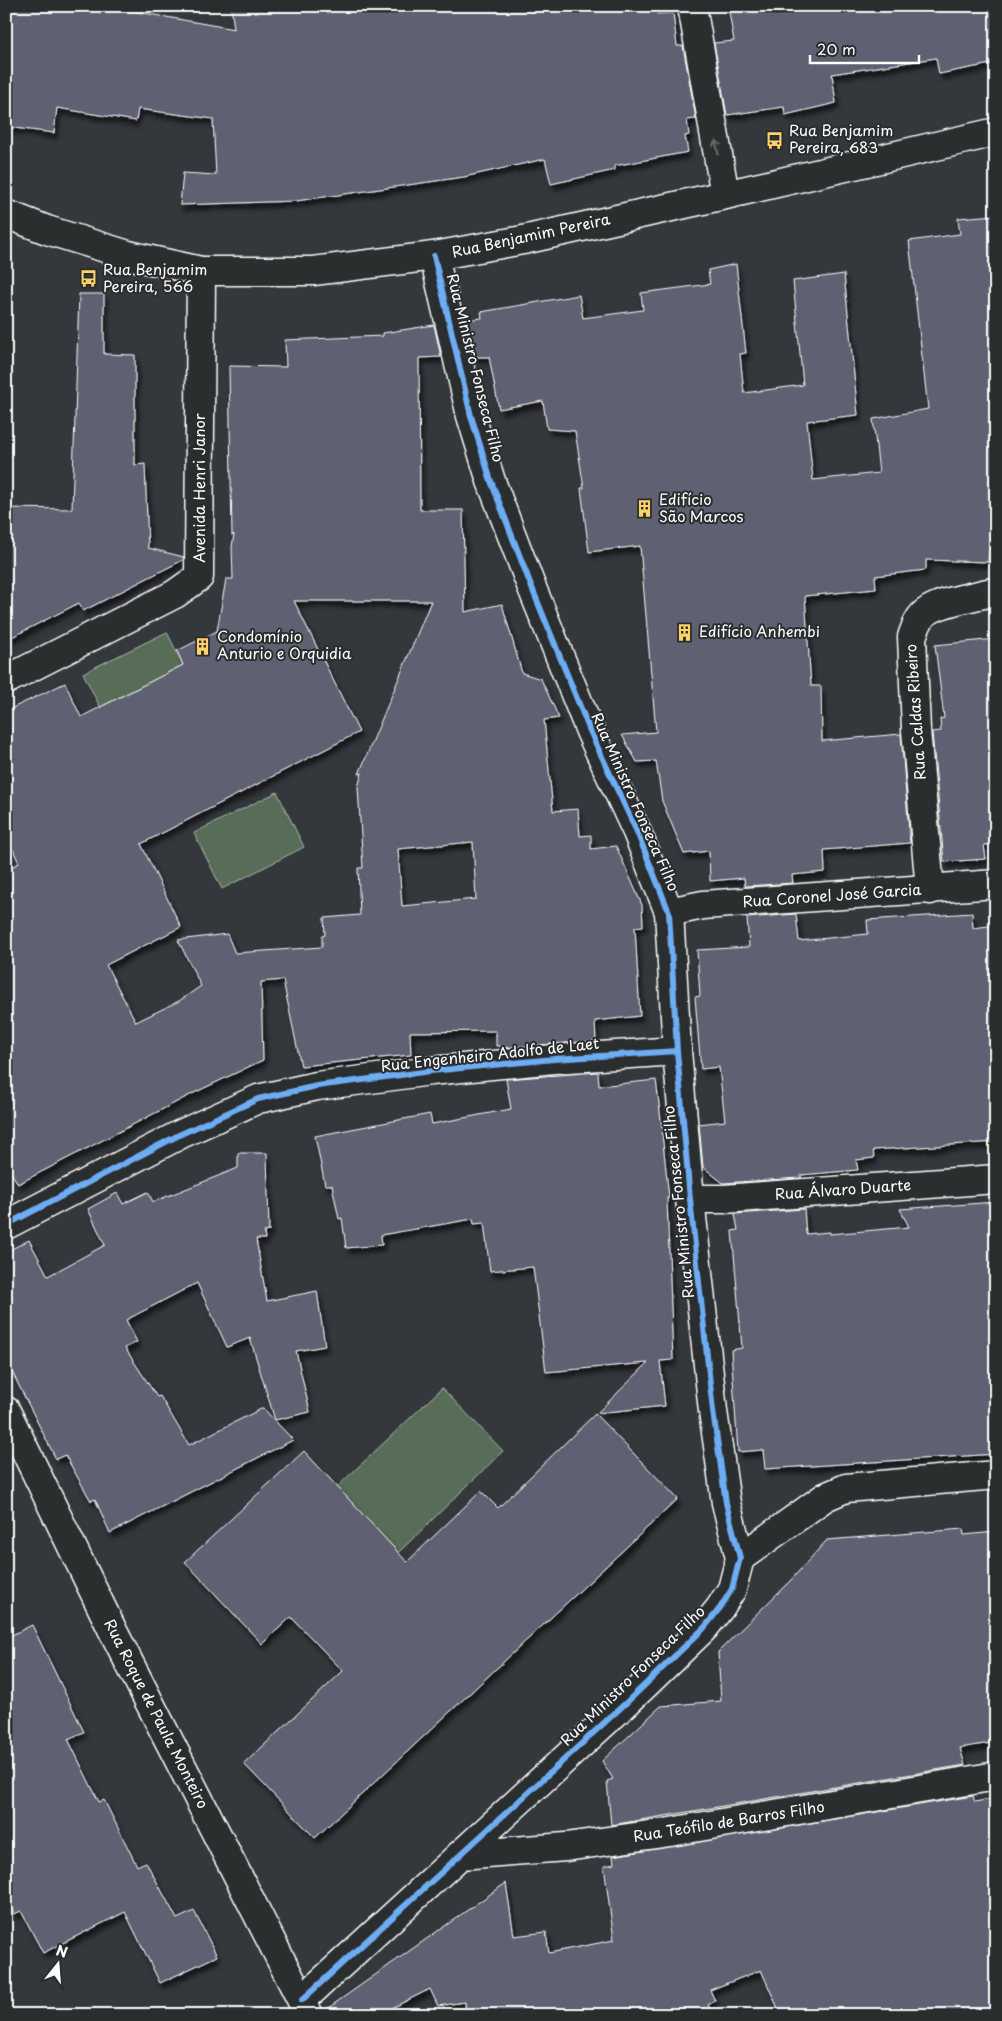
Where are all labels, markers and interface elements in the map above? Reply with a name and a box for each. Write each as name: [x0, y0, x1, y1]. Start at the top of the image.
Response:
scale bar: [810, 32, 918, 64]
text: 20 m: [817, 37, 856, 60]
place label: Rua Benjamim Pereira, 683: [789, 118, 893, 158]
bus stop icon: Rua Benjamim Pereira, 683: [765, 130, 785, 150]
one-way arrow: [711, 140, 721, 156]
street label: Rua Benjamim Pereira: [450, 206, 612, 263]
place label: Rua Benjamim Pereira, 566: [103, 257, 207, 297]
bus stop icon: Rua Benjamim Pereira, 566: [79, 269, 99, 289]
street label: Rua Ministro Fonseca Filho: [442, 271, 511, 464]
street label: Avenida Henri Janor: [187, 413, 210, 563]
place label: Edifício São Marcos: [659, 487, 744, 527]
building icon: Edifício São Marcos: [635, 499, 655, 519]
place label: Edifício Anhembi: [699, 619, 820, 642]
building icon: Edifício Anhembi: [675, 622, 695, 642]
place label: Condomínio Anturio e Orquidia: [217, 624, 352, 664]
building icon: Condomínio Anturio e Orquidia: [193, 636, 213, 656]
street label: Rua Caldas Ribeiro: [898, 643, 931, 781]
street label: Rua Ministro Fonseca Filho: [587, 708, 686, 894]
street label: Rua Coronel José Garcia: [742, 877, 923, 912]
street label: Rua Engenheiro Adolfo de Laet: [380, 1031, 600, 1076]
street label: Rua Ministro Fonseca Filho: [656, 1105, 699, 1300]
street label: Rua Álvaro Duarte: [774, 1172, 912, 1205]
street label: Rua Ministro Fonseca Filho: [554, 1599, 710, 1750]
street label: Rua Roque de Paula Monteiro: [99, 1614, 215, 1812]
street label: Rua Teófilo de Barros Filho: [632, 1794, 826, 1847]
north arrow: [32, 1938, 82, 1988]
text: N: [54, 1939, 70, 1963]

